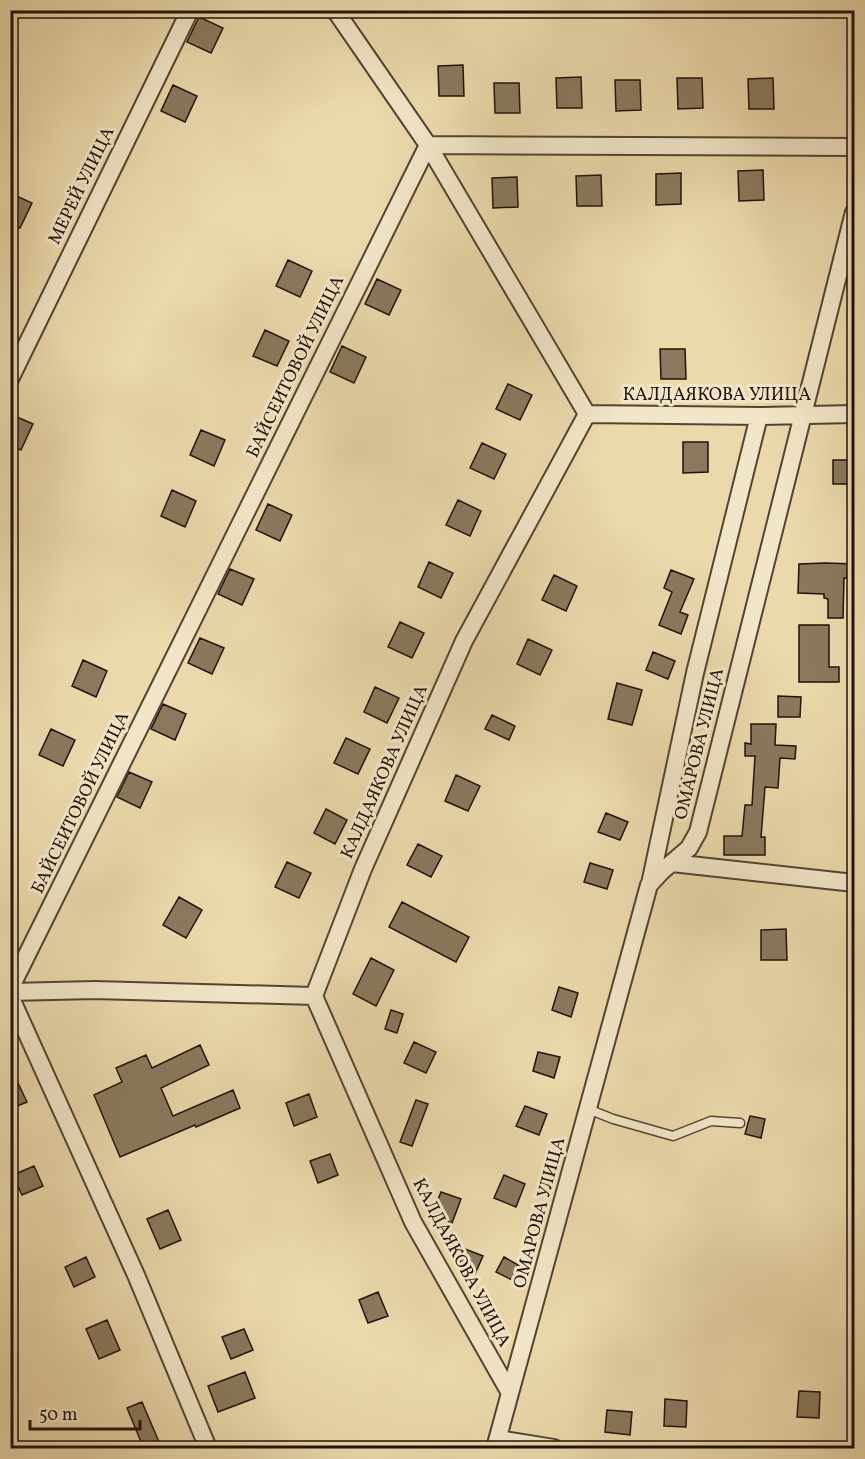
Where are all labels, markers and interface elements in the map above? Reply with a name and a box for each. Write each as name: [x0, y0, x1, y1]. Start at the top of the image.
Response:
street label: МЕРЕЙ УЛИЦА: [43, 123, 121, 249]
street label: БАЙСЕИТОВОЙ УЛИЦА: [241, 271, 351, 462]
street label: КАЛДАЯКОВА УЛИЦА: [623, 383, 812, 408]
street label: ОМАРОВА УЛИЦА: [669, 665, 731, 822]
street label: КАЛДАЯКОВА УЛИЦА: [335, 681, 435, 863]
street label: БАЙСЕИТОВОЙ УЛИЦА: [26, 707, 136, 898]
street label: ОМАРОВА УЛИЦА: [508, 1134, 572, 1291]
street label: КАЛДАЯКОВА УЛИЦА: [406, 1174, 516, 1352]
scale bar: [30, 1393, 140, 1431]
text: 50 m: [39, 1403, 78, 1428]

